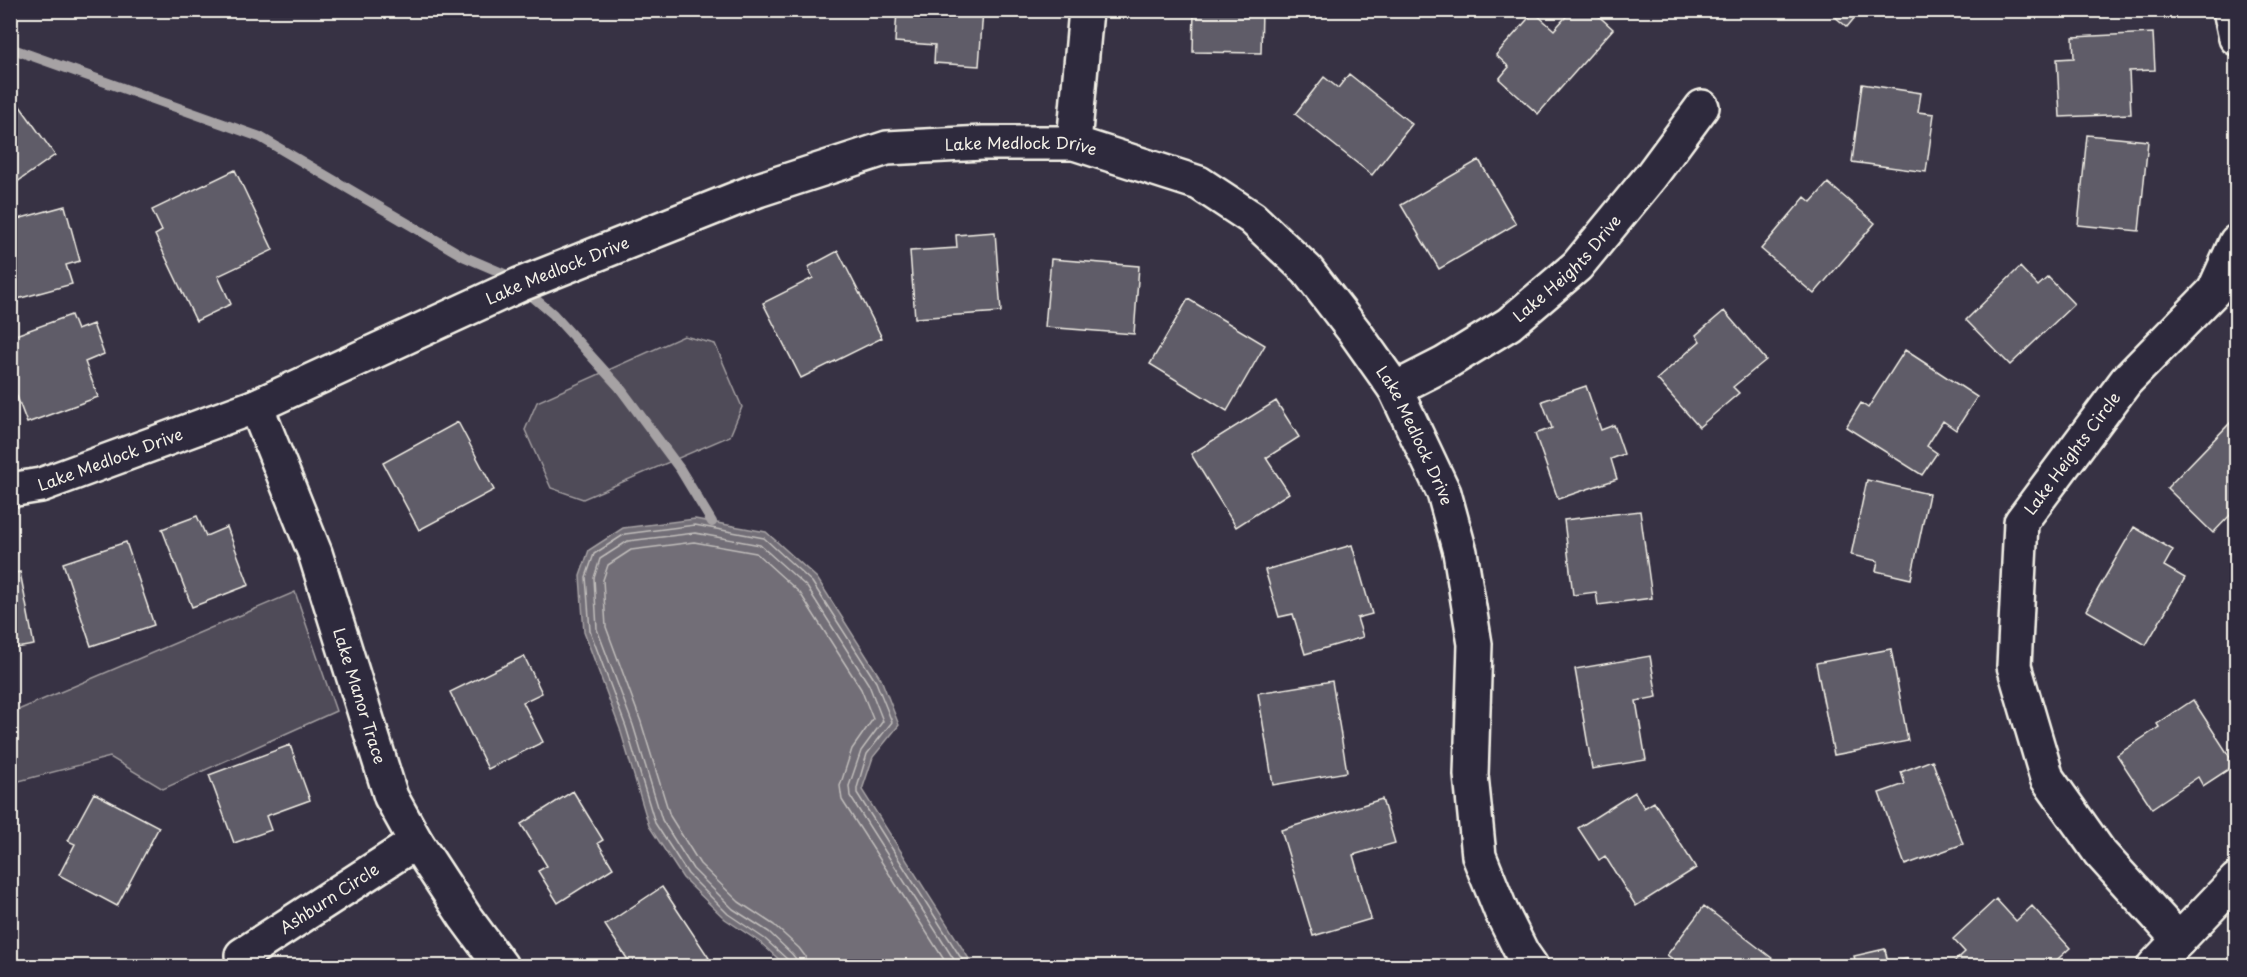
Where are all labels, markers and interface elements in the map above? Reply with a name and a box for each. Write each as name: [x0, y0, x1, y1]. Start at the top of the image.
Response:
street label: Lake Medlock Drive: [944, 130, 1100, 161]
street label: Lake Heights Drive: [1507, 208, 1626, 327]
street label: Lake Medlock Drive: [481, 230, 632, 310]
street label: Lake Medlock Drive: [1371, 360, 1460, 508]
street label: Lake Heights Circle: [2017, 386, 2125, 519]
street label: Lake Medlock Drive: [34, 421, 186, 496]
street label: Lake Manor Trace: [328, 625, 393, 767]
street label: Ashburn Circle: [274, 856, 383, 939]

